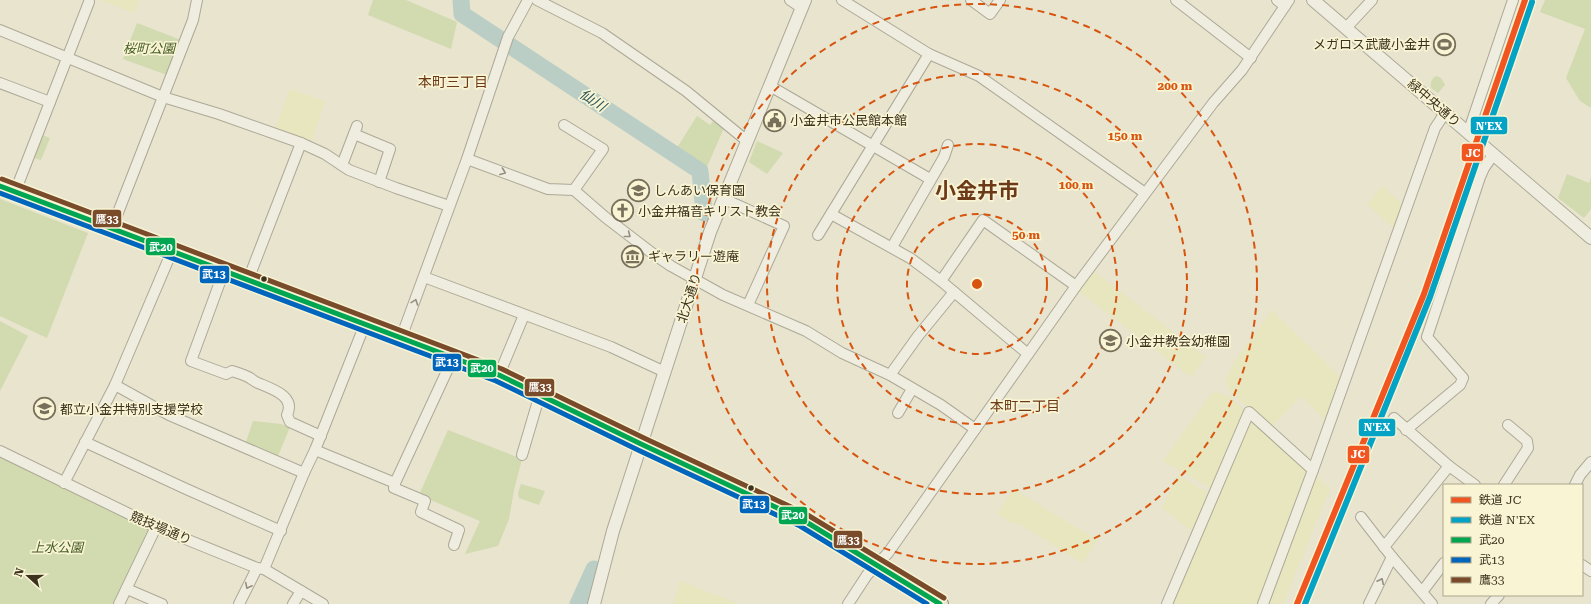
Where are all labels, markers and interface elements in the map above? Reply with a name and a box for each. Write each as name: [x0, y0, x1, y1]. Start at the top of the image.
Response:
sports icon: メガロス武蔵小金井: [1432, 31, 1458, 57]
place label: メガロス武蔵小金井: [1313, 37, 1430, 52]
park label: 桜町公園: [123, 41, 177, 56]
district label: 本町三丁目: [418, 74, 488, 90]
street label: 緑中央通り: [1405, 76, 1463, 130]
text: 200 m: [1158, 79, 1193, 93]
water label: 仙川: [577, 86, 611, 115]
public building icon: 小金井市公民館本館: [762, 107, 788, 133]
place label: 小金井市公民館本館: [790, 113, 907, 128]
line badge: N'EX: [1470, 116, 1508, 135]
text: N'EX: [1476, 120, 1502, 133]
text: 150 m: [1108, 129, 1143, 143]
line badge: JC: [1461, 143, 1484, 162]
text: JC: [1466, 147, 1480, 160]
one-way arrow: [499, 168, 506, 176]
school or university icon: しんあい保育園: [626, 177, 652, 203]
text: 100 m: [1059, 178, 1094, 192]
district label: 小金井市: [935, 179, 1019, 203]
place label: しんあい保育園: [654, 183, 745, 198]
church icon: 小金井福音キリスト教会: [610, 198, 636, 224]
place label: 小金井福音キリスト教会: [638, 204, 781, 219]
line badge: 鷹33: [92, 209, 122, 228]
text: 鷹33: [95, 213, 119, 226]
text: 50 m: [1012, 228, 1040, 242]
one-way arrow: [623, 230, 630, 237]
line badge: 武20: [145, 237, 176, 256]
text: 武20: [149, 241, 173, 254]
museum icon: ギャラリー遊庵: [620, 243, 646, 269]
place label: ギャラリー遊庵: [648, 249, 739, 264]
line badge: 武13: [199, 265, 230, 284]
text: 武13: [202, 268, 226, 281]
street label: 北大通り: [674, 271, 704, 325]
unlabelled marker: [259, 274, 269, 284]
centre of rings: [970, 277, 984, 291]
one-way arrow: [410, 298, 419, 305]
school or university icon: 小金井教会幼稚園: [1098, 328, 1124, 354]
place label: 小金井教会幼稚園: [1126, 334, 1230, 349]
line badge: 武13: [432, 353, 462, 372]
text: 武13: [435, 356, 459, 369]
line badge: 武20: [467, 359, 497, 378]
text: 武20: [470, 362, 494, 375]
line badge: 鷹33: [524, 378, 555, 397]
text: 鷹33: [528, 381, 552, 394]
school or university icon: 都立小金井特別支援学校: [32, 396, 58, 422]
district label: 本町二丁目: [990, 398, 1060, 414]
place label: 都立小金井特別支援学校: [60, 402, 203, 417]
line badge: N'EX: [1358, 418, 1396, 437]
text: N'EX: [1364, 421, 1390, 434]
line badge: JC: [1347, 445, 1370, 464]
text: JC: [1351, 448, 1365, 461]
unlabelled marker: [746, 483, 756, 493]
legend: [1443, 484, 1583, 596]
text: 鉄道 JC: [1479, 493, 1522, 507]
line badge: 武13: [739, 495, 770, 514]
text: 武13: [742, 498, 766, 511]
line badge: 武20: [778, 506, 808, 525]
street label: 競技場通り: [128, 508, 194, 548]
text: 武20: [781, 509, 805, 522]
text: 鉄道 N'EX: [1479, 513, 1535, 527]
line badge: 鷹33: [833, 530, 863, 549]
text: 武20: [1479, 533, 1505, 547]
text: 鷹33: [836, 534, 860, 547]
park label: 上水公園: [31, 540, 85, 555]
text: 武13: [1479, 553, 1505, 567]
north arrow: [8, 556, 48, 596]
text: N: [12, 566, 27, 579]
text: 鷹33: [1479, 573, 1505, 587]
one-way arrow: [1376, 577, 1384, 585]
one-way arrow: [245, 582, 253, 589]

